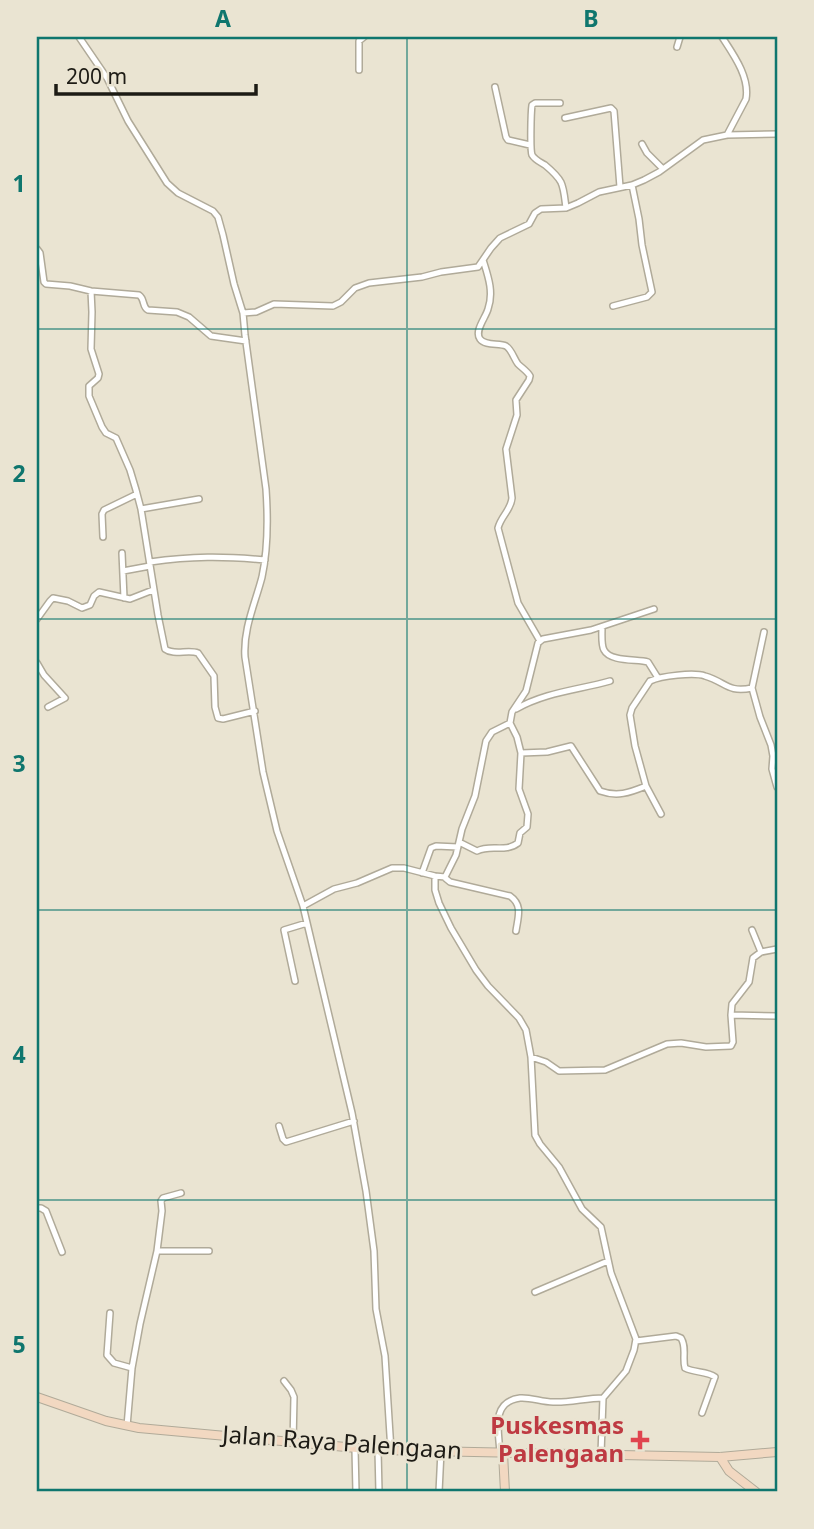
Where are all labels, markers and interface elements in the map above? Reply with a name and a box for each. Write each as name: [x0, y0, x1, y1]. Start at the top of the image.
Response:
text: A: [215, 2, 231, 34]
text: B: [583, 2, 599, 34]
scale bar: [56, 52, 256, 96]
text: 200 m: [66, 62, 127, 90]
text: 1: [12, 167, 26, 199]
text: 2: [12, 457, 26, 489]
text: 3: [12, 747, 26, 779]
text: 4: [12, 1038, 26, 1070]
text: 5: [12, 1328, 26, 1360]
place label: Puskesmas Palengaan: [490, 1408, 624, 1469]
street label: Jalan Raya Palengaan: [219, 1417, 463, 1466]
marker: Puskesmas Palengaan: [630, 1430, 650, 1450]

